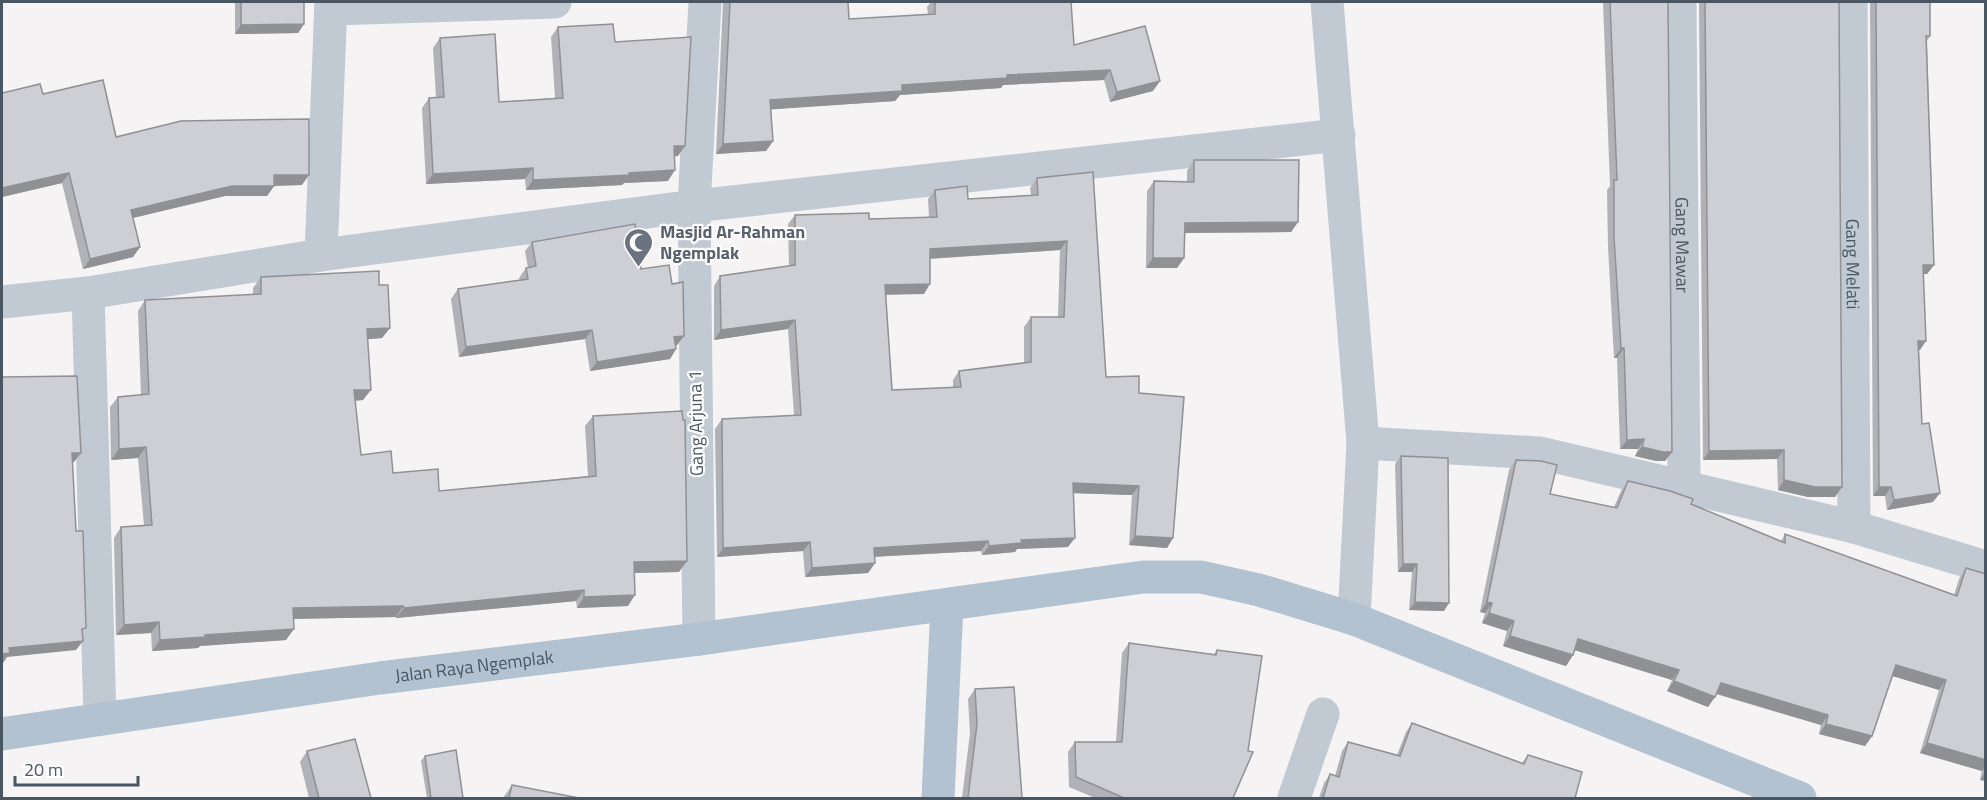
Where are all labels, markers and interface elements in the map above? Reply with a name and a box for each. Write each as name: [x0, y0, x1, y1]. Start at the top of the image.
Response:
street label: Gang Mawar: [1669, 197, 1696, 293]
place label: Masjid Ar-Rahman Ngemplak: [660, 218, 805, 266]
street label: Gang Melati: [1839, 219, 1867, 309]
mosque icon: Masjid Ar-Rahman Ngemplak: [623, 226, 655, 268]
street label: Gang Arjuna 1: [681, 370, 710, 476]
street label: Jalan Raya Ngemplak: [393, 643, 555, 689]
scale bar: [15, 749, 138, 787]
text: 20 m: [24, 756, 63, 783]

